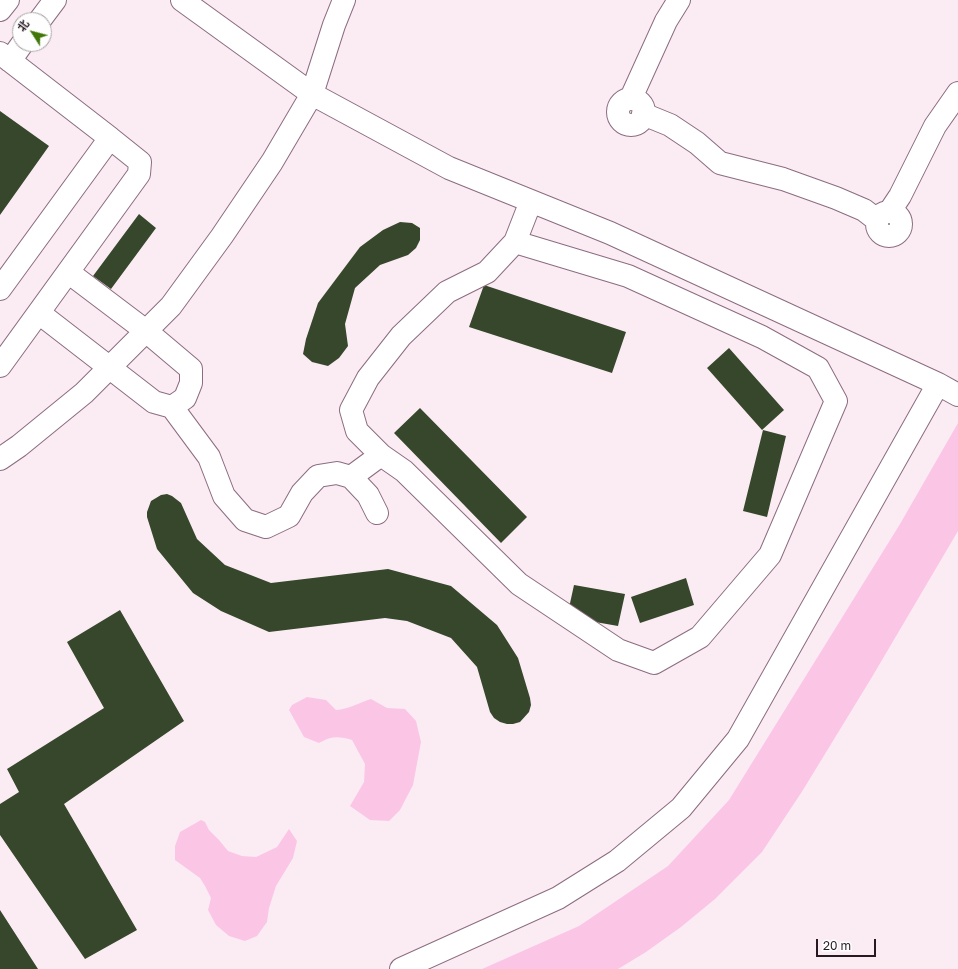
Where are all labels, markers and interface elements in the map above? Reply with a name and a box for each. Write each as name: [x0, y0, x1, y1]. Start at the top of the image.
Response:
north arrow: [12, 12, 52, 52]
text: 北: [14, 17, 31, 34]
scale bar: [818, 931, 878, 957]
text: 20 m: [823, 938, 851, 953]

